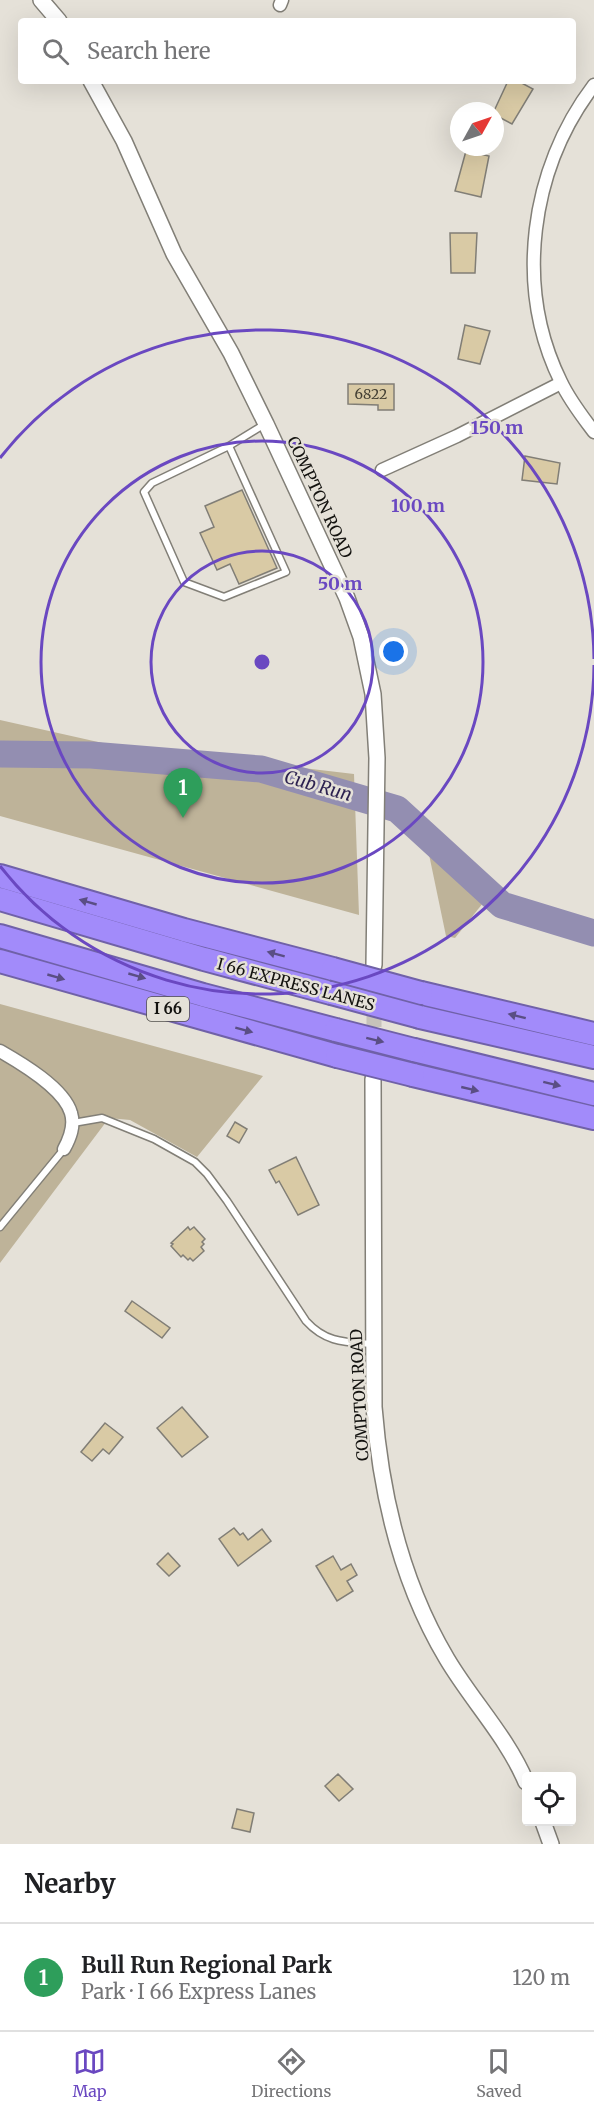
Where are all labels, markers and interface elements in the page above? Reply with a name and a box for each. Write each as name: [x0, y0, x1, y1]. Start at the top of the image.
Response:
search box: [18, 18, 576, 84]
icon: search: [39, 35, 72, 68]
text: Search here: [87, 37, 210, 65]
north arrow: [450, 102, 504, 156]
house number: 6822: [355, 385, 387, 403]
text: 150 m: [471, 416, 523, 439]
street label: COMPTON ROAD: [283, 433, 357, 561]
text: 100 m: [391, 494, 445, 517]
text: 50 m: [318, 572, 362, 595]
your location: [379, 637, 408, 666]
centre of rings: [252, 652, 272, 672]
water label: Cub Run: [282, 765, 355, 806]
pin: 1: [164, 768, 202, 818]
one-way arrow: [79, 897, 97, 906]
one-way arrow: [267, 949, 285, 959]
street label: I 66 EXPRESS LANES: [215, 953, 377, 1015]
one-way arrow: [128, 972, 146, 981]
one-way arrow: [47, 973, 65, 983]
road number: I 66: [147, 997, 189, 1021]
one-way arrow: [507, 1010, 526, 1020]
one-way arrow: [235, 1026, 253, 1035]
one-way arrow: [366, 1036, 384, 1045]
one-way arrow: [543, 1079, 562, 1089]
one-way arrow: [461, 1084, 479, 1094]
street label: COMPTON ROAD: [346, 1328, 372, 1462]
map controls: [522, 1772, 576, 1826]
button: locate: [522, 1772, 576, 1826]
text: Nearby: [24, 1867, 116, 1900]
text: Bull Run Regional Park: [81, 1951, 332, 1979]
text: 1: [39, 1965, 48, 1990]
text: 120 m: [512, 1965, 570, 1990]
text: Park · I 66 Express Lanes: [81, 1979, 316, 2004]
tab: Map: [72, 2045, 107, 2101]
tab: Directions: [251, 2045, 331, 2101]
tab: Saved: [476, 2045, 522, 2101]

